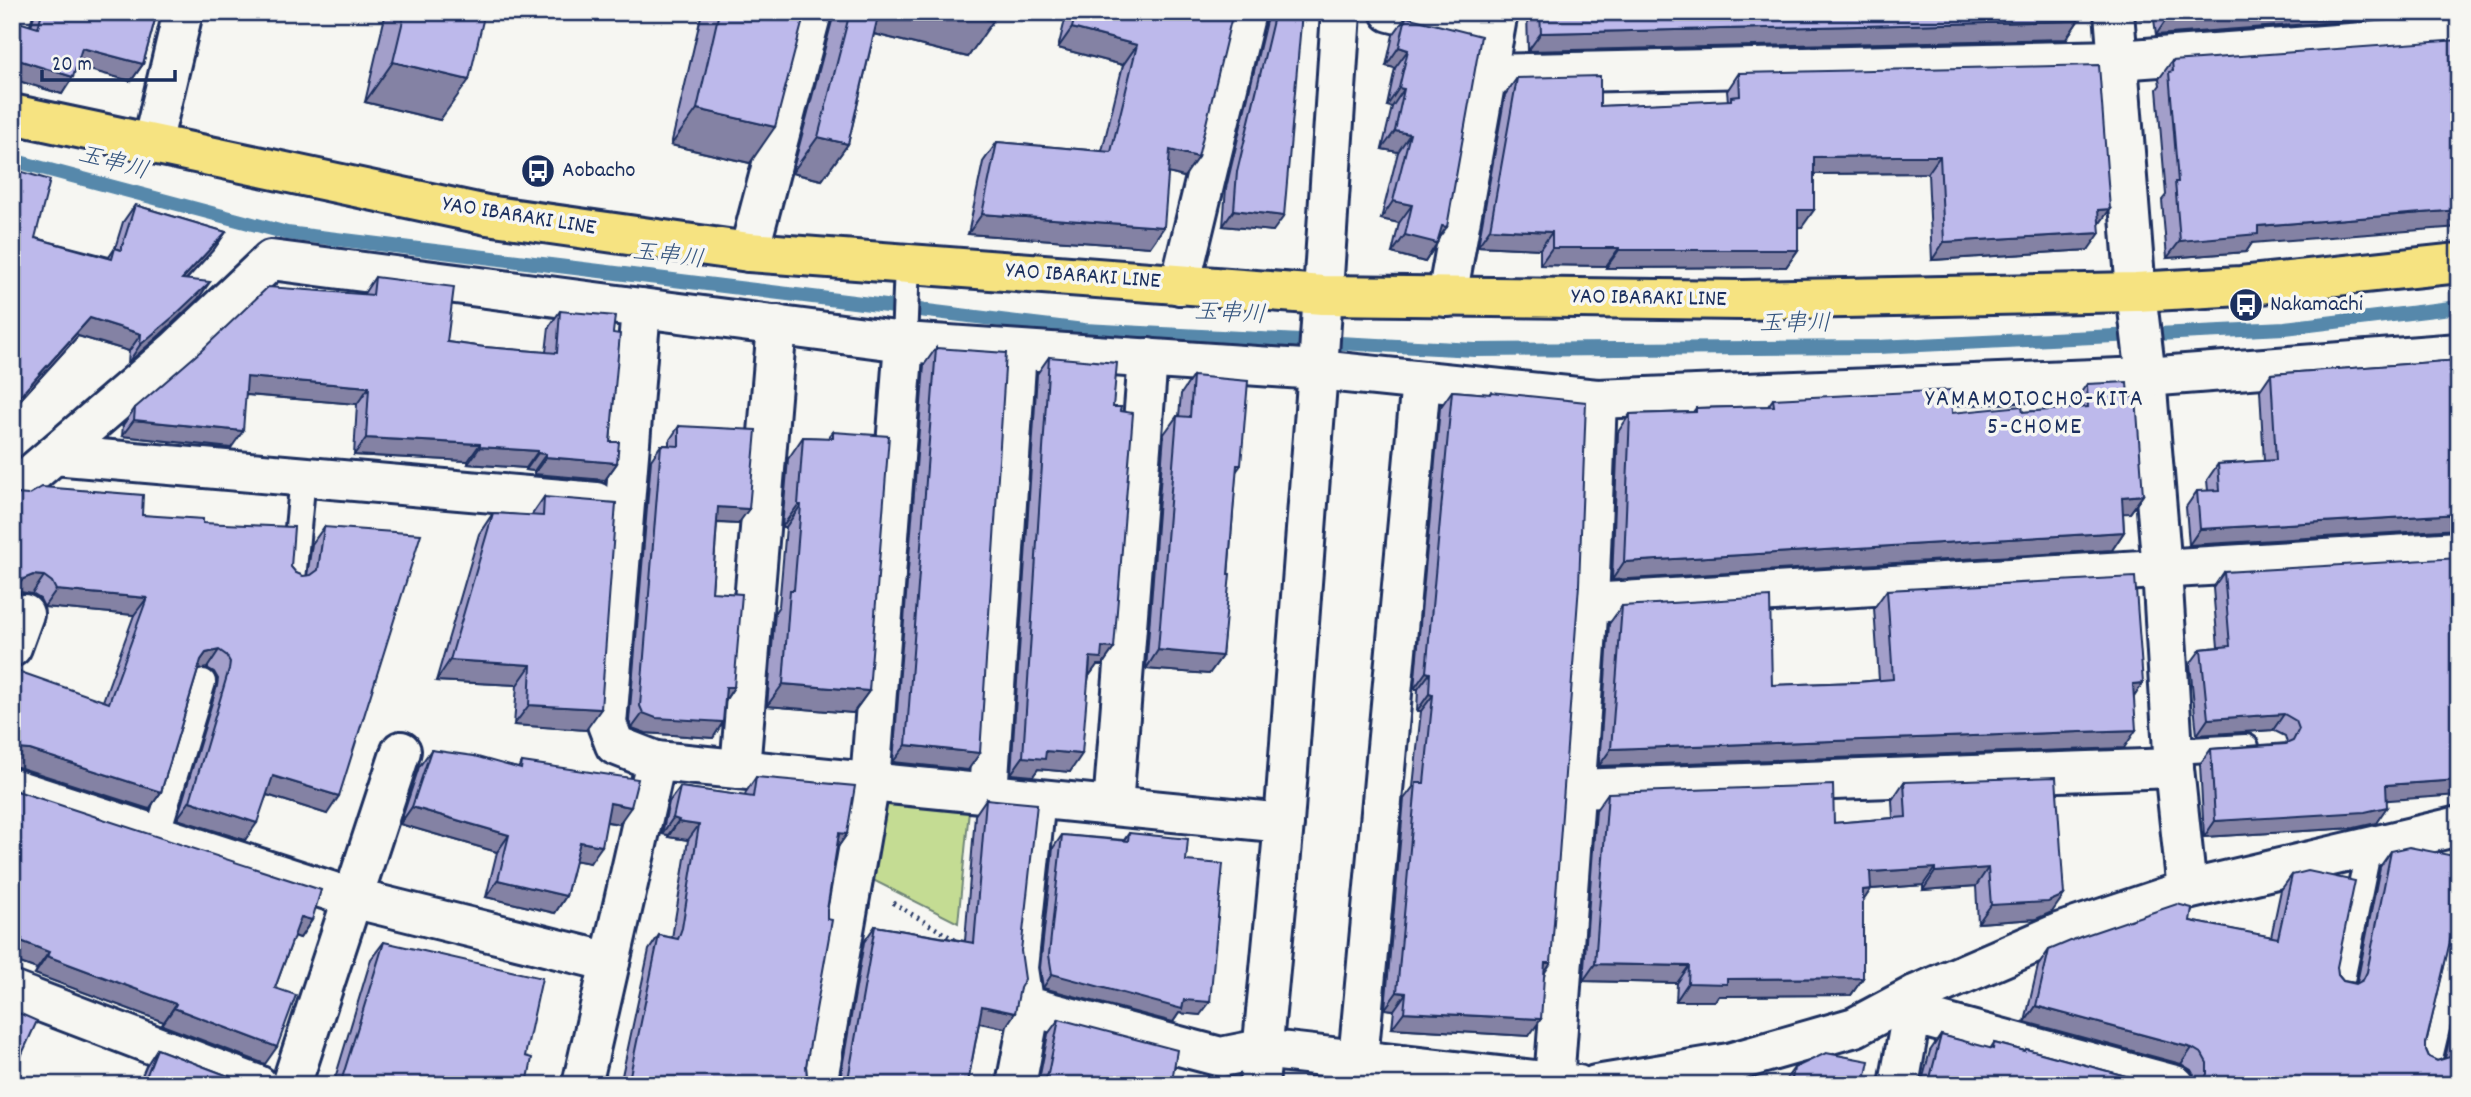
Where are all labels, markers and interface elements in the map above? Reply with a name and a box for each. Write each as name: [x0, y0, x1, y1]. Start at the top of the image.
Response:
scale bar: [42, 38, 175, 82]
text: 20 m: [52, 51, 92, 81]
water label: 玉串川: [74, 138, 152, 190]
bus stop icon: Aobacho: [519, 152, 557, 190]
place label: Aobacho: [562, 155, 636, 188]
street label: YAO IBARAKI LINE: [440, 189, 599, 246]
water label: 玉串川: [630, 236, 706, 278]
street label: YAO IBARAKI LINE: [1004, 255, 1162, 299]
street label: YAO IBARAKI LINE: [1571, 281, 1727, 317]
bus stop icon: Nakamachi: [2227, 286, 2265, 324]
place label: Nakamachi: [2270, 289, 2363, 322]
water label: 玉串川: [1193, 296, 1267, 334]
water label: 玉串川: [1759, 308, 1831, 342]
district label: YAMAMOTOCHO-KITA 5-CHOME: [1925, 383, 2145, 445]

